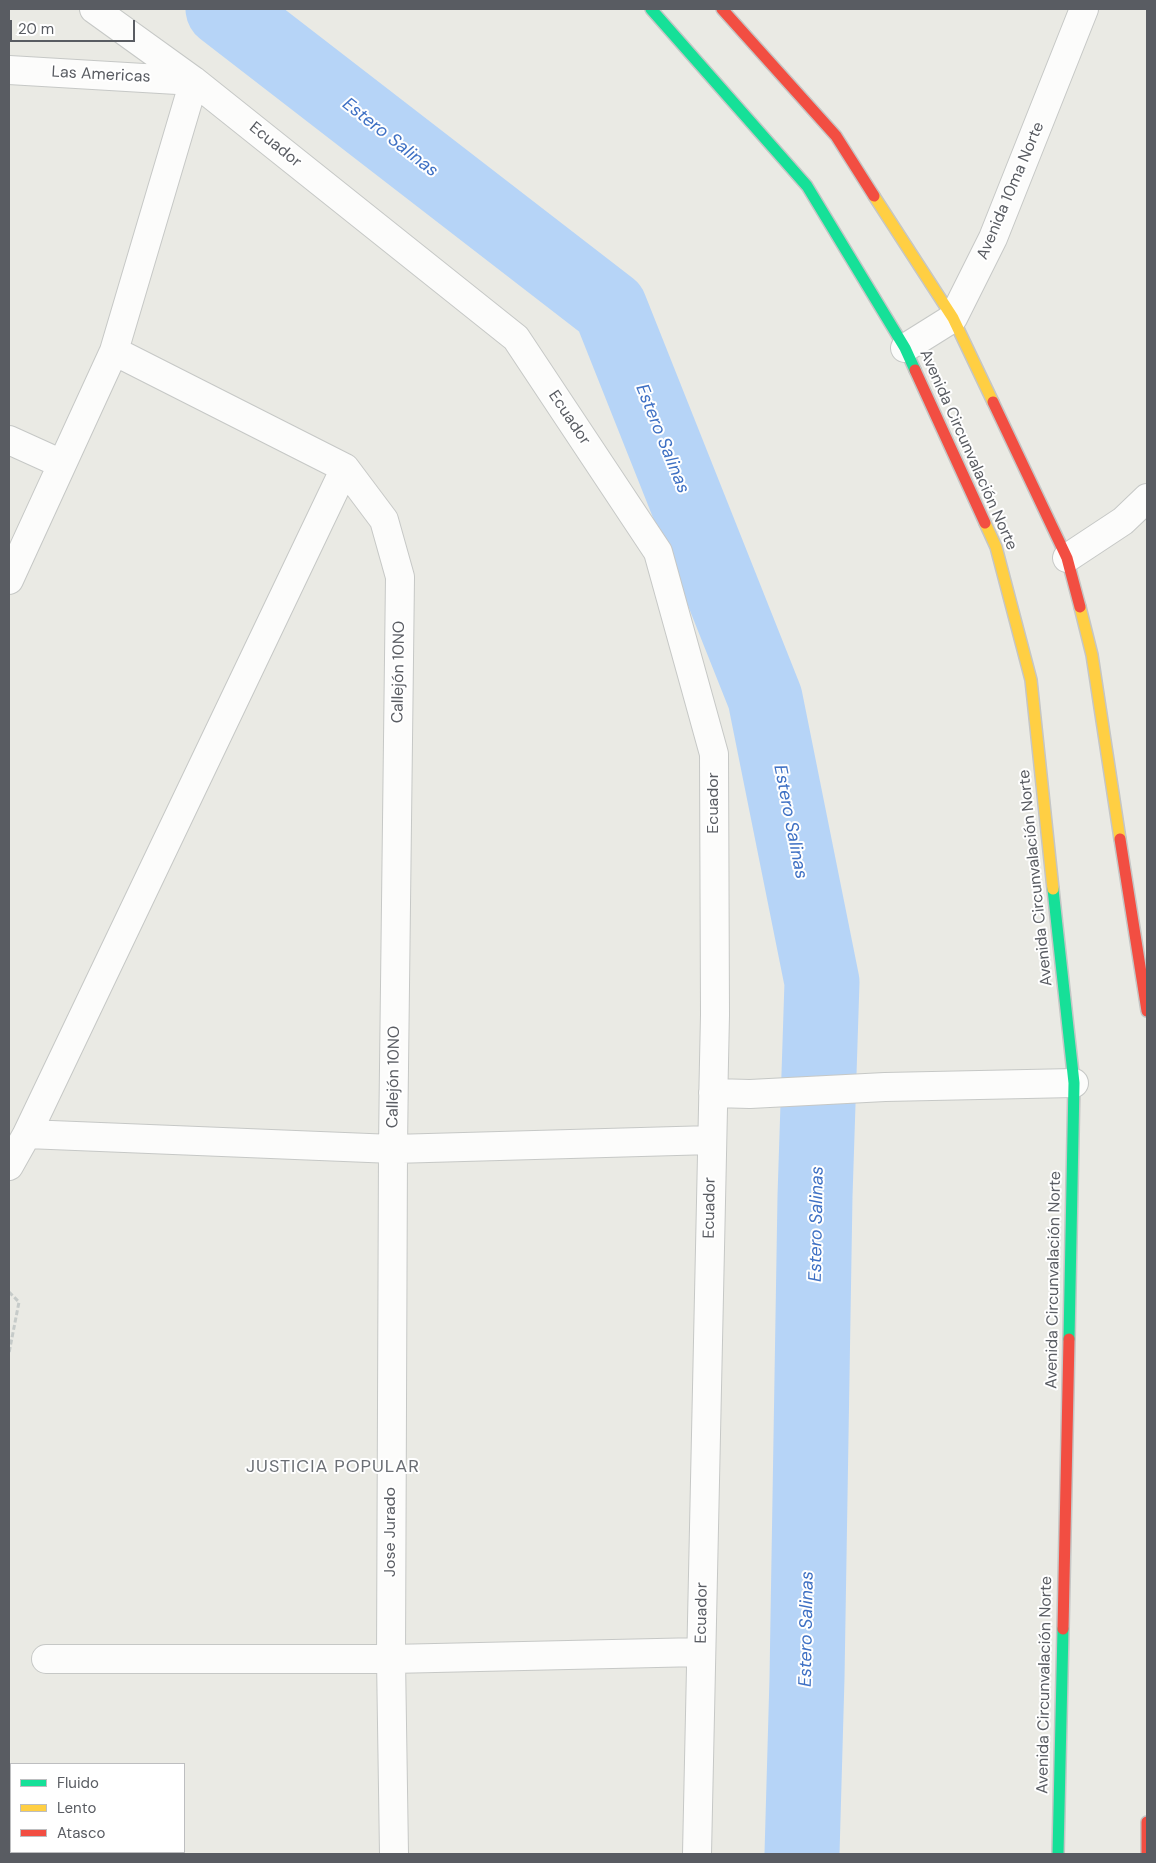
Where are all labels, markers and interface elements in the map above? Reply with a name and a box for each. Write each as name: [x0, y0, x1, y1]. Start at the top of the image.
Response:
scale bar: [12, 10, 138, 42]
text: 20 m: [18, 19, 54, 39]
street label: Las Americas: [51, 63, 151, 87]
water label: Estero Salinas: [338, 94, 442, 182]
street label: Ecuador: [245, 118, 305, 172]
street label: Avenida 10ma Norte: [973, 119, 1049, 263]
street label: Avenida Circunvalación Norte: [915, 347, 1021, 553]
water label: Estero Salinas: [630, 381, 694, 497]
street label: Ecuador: [544, 387, 594, 449]
street label: Callejón 10NO: [389, 621, 409, 723]
water label: Estero Salinas: [768, 763, 812, 881]
street label: Avenida Circunvalación Norte: [1015, 769, 1057, 987]
street label: Ecuador: [704, 772, 724, 834]
street label: Callejón 10NO: [384, 1026, 404, 1128]
water label: Estero Salinas: [805, 1166, 829, 1282]
street label: Avenida Circunvalación Norte: [1043, 1171, 1065, 1389]
street label: Ecuador: [700, 1177, 720, 1239]
district label: JUSTICIA POPULAR: [244, 1456, 422, 1478]
street label: Jose Jurado: [381, 1487, 401, 1577]
water label: Estero Salinas: [795, 1571, 819, 1687]
street label: Avenida Circunvalación Norte: [1034, 1576, 1056, 1794]
street label: Ecuador: [692, 1582, 712, 1644]
legend: [10, 1763, 185, 1853]
text: Fluido: [57, 1773, 99, 1793]
text: Lento: [57, 1798, 96, 1818]
text: Atasco: [57, 1823, 105, 1843]

